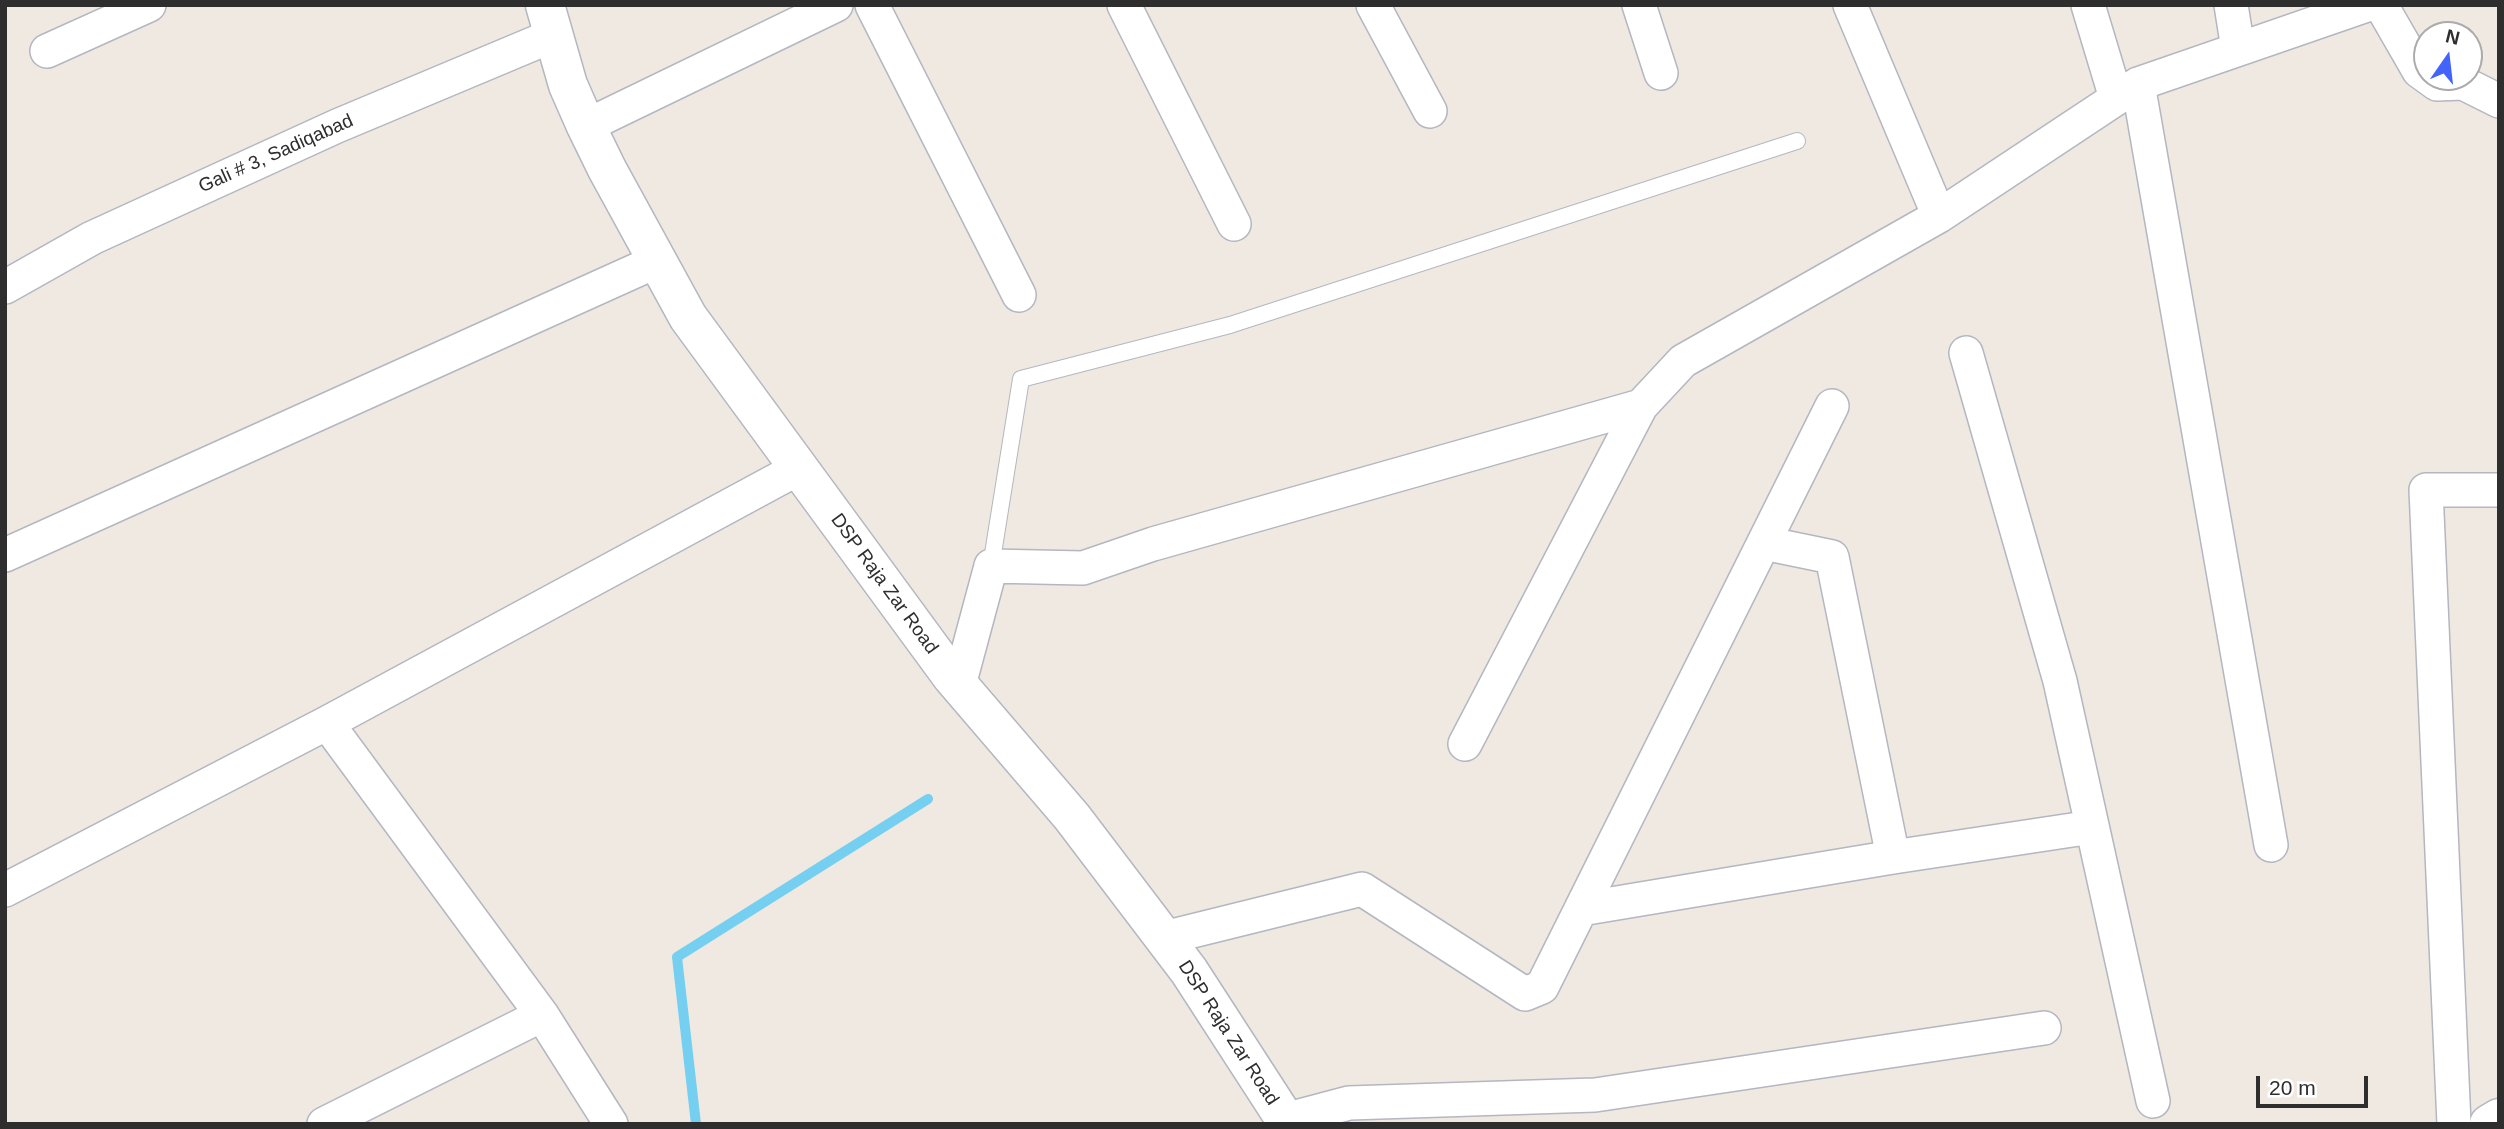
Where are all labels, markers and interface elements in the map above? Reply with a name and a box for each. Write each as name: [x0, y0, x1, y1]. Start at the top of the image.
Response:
north arrow: [2413, 21, 2483, 91]
text: N: [2444, 25, 2462, 49]
street label: Gali # 3, Sadiqabad: [195, 110, 357, 198]
street label: DSP Raja Zar Road: [825, 509, 943, 659]
street label: DSP Raja Zar Road: [1173, 956, 1283, 1110]
scale bar: [2259, 1062, 2371, 1106]
text: 20 m: [2269, 1076, 2316, 1099]

